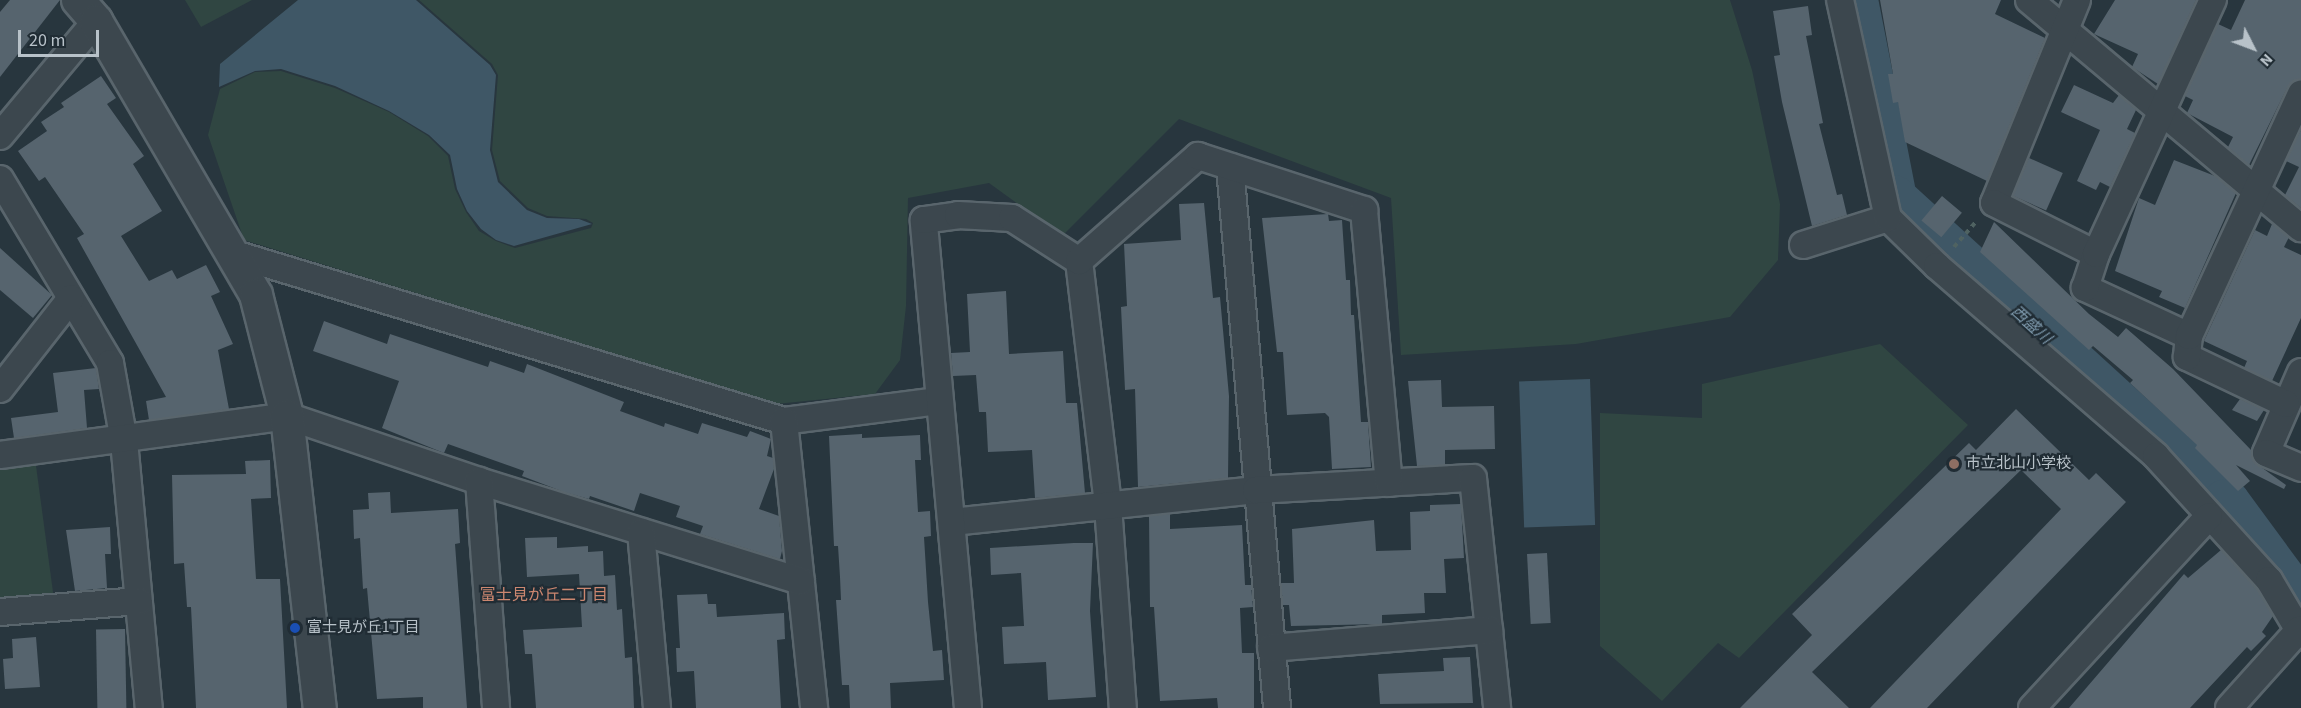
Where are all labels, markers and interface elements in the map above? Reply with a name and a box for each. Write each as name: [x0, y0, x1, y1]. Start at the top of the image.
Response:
scale bar: [21, 18, 102, 56]
north arrow: [2223, 18, 2283, 78]
text: 20 m: [29, 28, 65, 53]
text: N: [2255, 49, 2278, 71]
water label: 西盛川: [2007, 302, 2055, 348]
place label: 市立北山小学校: [1966, 455, 2071, 473]
marker: 市立北山小学校: [1947, 457, 1961, 471]
district label: 富士見が丘二丁目: [480, 585, 608, 605]
place label: 富士見が丘1丁目: [307, 619, 419, 637]
marker: 富士見が丘1丁目: [288, 621, 302, 635]

